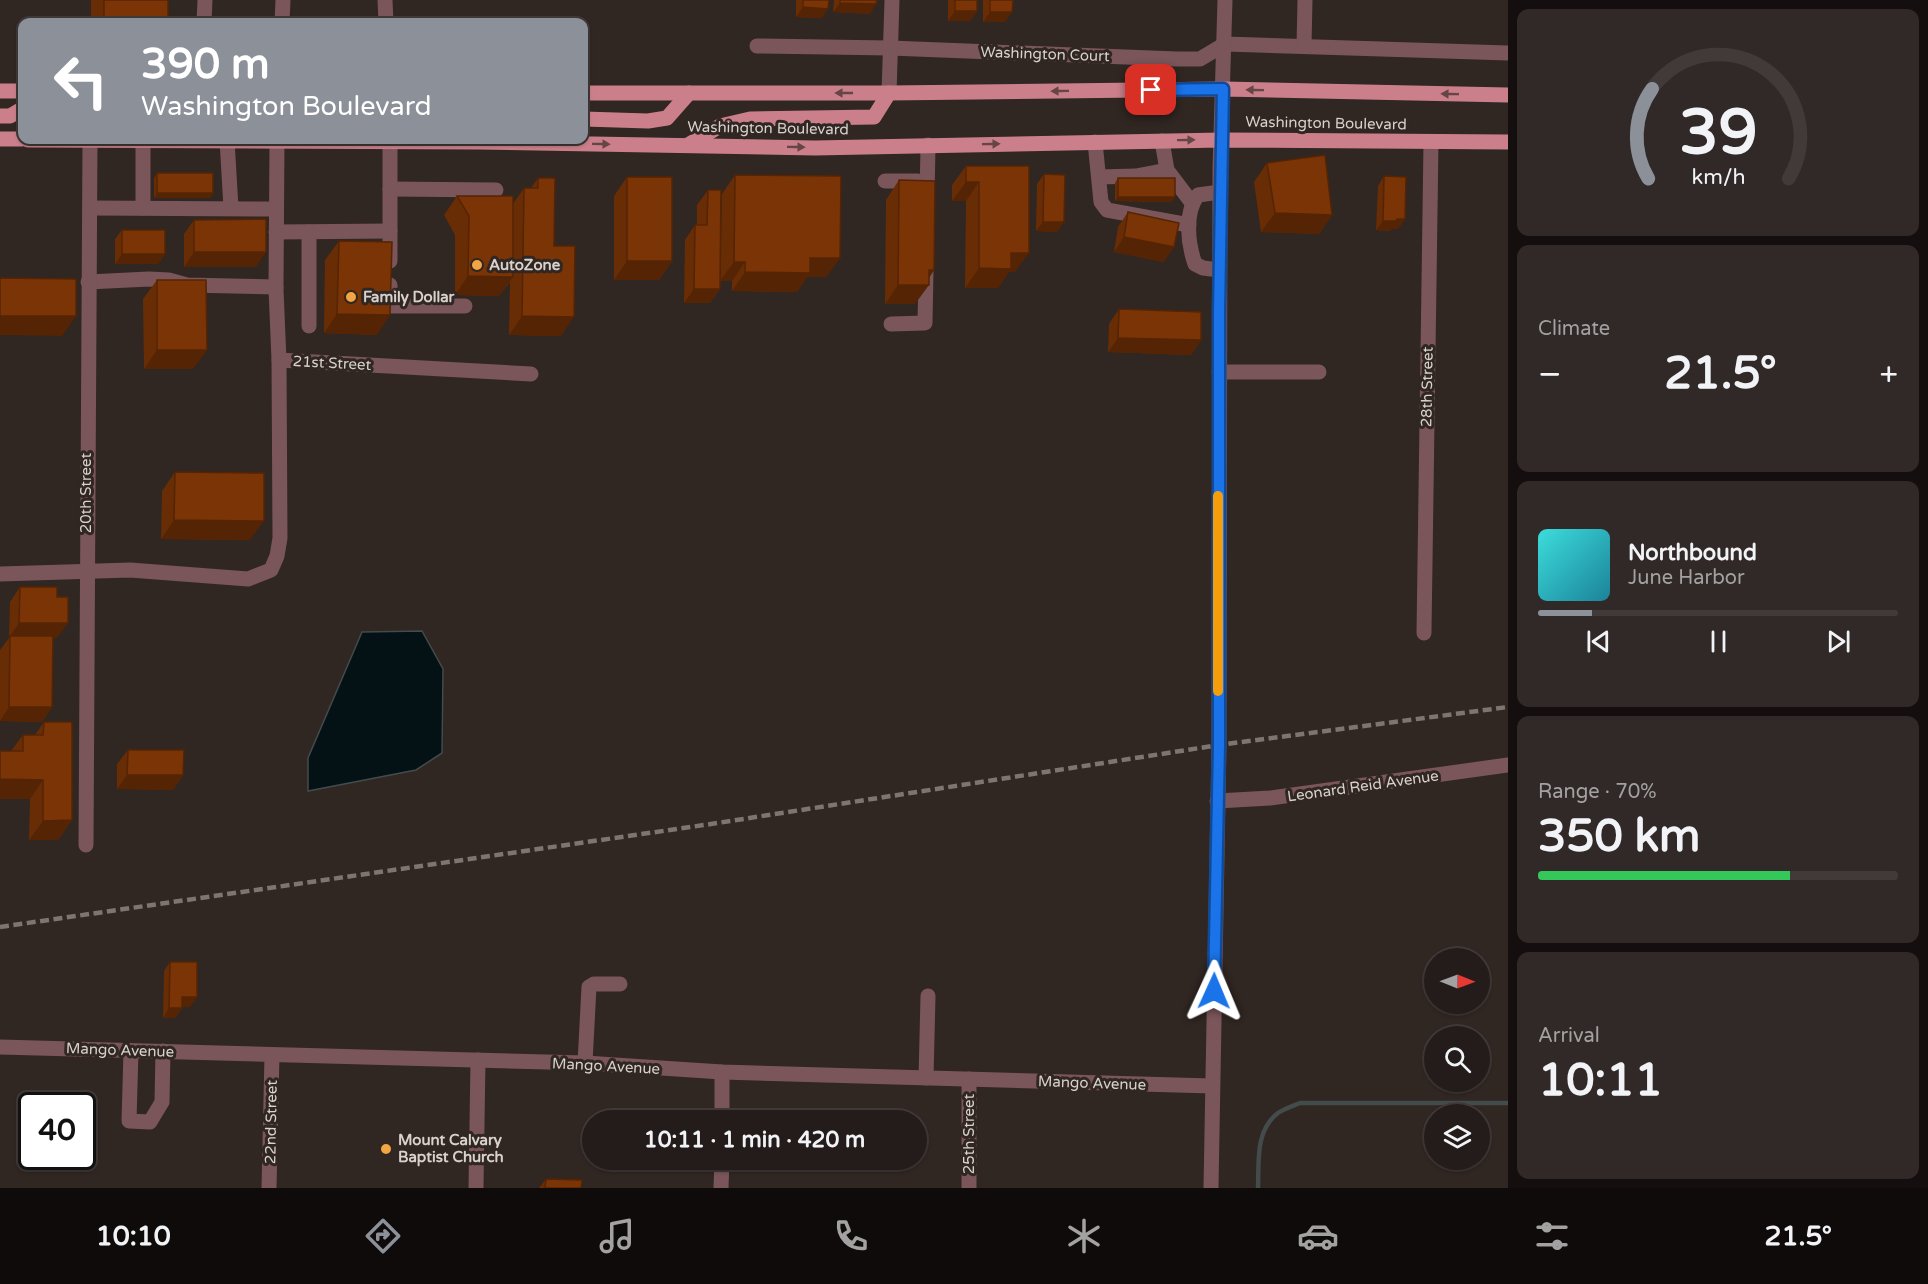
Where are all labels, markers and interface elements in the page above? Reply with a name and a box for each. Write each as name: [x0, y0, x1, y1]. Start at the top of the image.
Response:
text: 390 m: [141, 39, 270, 90]
icon: left: [42, 42, 120, 120]
street label: Washington Court: [980, 43, 1110, 65]
pin: [1125, 64, 1176, 115]
icon: arrive: [1134, 73, 1167, 106]
one-way arrow: [1245, 85, 1264, 94]
one-way arrow: [1050, 86, 1069, 96]
one-way arrow: [834, 88, 853, 98]
one-way arrow: [1440, 89, 1459, 98]
text: Washington Boulevard: [141, 90, 432, 123]
text: 39: [1679, 97, 1757, 172]
street label: Washington Boulevard: [1245, 113, 1407, 133]
street label: Washington Boulevard: [687, 118, 849, 138]
one-way arrow: [1176, 136, 1195, 145]
one-way arrow: [591, 139, 610, 149]
one-way arrow: [981, 139, 1000, 149]
one-way arrow: [786, 143, 805, 152]
text: km/h: [1691, 165, 1745, 191]
place label: AutoZone: [489, 256, 561, 274]
marker: AutoZone: [470, 258, 484, 272]
place label: Family Dollar: [363, 288, 455, 307]
marker: Family Dollar: [344, 290, 358, 304]
text: Climate: [1538, 317, 1610, 341]
street label: 28th Street: [1417, 346, 1437, 427]
text: 21.5°: [1664, 347, 1777, 401]
street label: 21st Street: [292, 352, 372, 374]
text: −: [1538, 355, 1562, 394]
text: +: [1879, 355, 1898, 394]
street label: 20th Street: [77, 452, 95, 533]
text: Northbound: [1628, 540, 1757, 566]
text: June Harbor: [1628, 566, 1745, 590]
icon: previous: [1582, 625, 1615, 658]
icon: pause: [1702, 625, 1735, 658]
icon: next: [1822, 625, 1855, 658]
street label: Leonard Reid Avenue: [1286, 766, 1440, 806]
text: Range · 70%: [1538, 780, 1657, 804]
text: 350 km: [1538, 810, 1700, 864]
north arrow: [1424, 948, 1490, 1014]
map controls: [1424, 948, 1490, 1170]
position arrow: [1182, 959, 1246, 1023]
text: Arrival: [1538, 1024, 1600, 1048]
button: search: [1424, 1026, 1490, 1092]
street label: Mango Avenue: [66, 1039, 174, 1061]
street label: Mango Avenue: [551, 1054, 661, 1078]
text: 10:11: [1538, 1054, 1663, 1108]
street label: Mango Avenue: [1038, 1072, 1146, 1094]
street label: 22nd Street: [261, 1079, 281, 1164]
speed limit sign: 40: [18, 1092, 96, 1170]
street label: 25th Street: [960, 1093, 978, 1174]
button: layers: [1424, 1104, 1490, 1170]
text: 10:11 · 1 min · 420 m: [644, 1127, 865, 1153]
place label: Mount Calvary Baptist Church: [398, 1131, 504, 1167]
marker: Mount Calvary Baptist Church: [379, 1142, 393, 1156]
icon: directions: [362, 1215, 404, 1257]
icon: music: [596, 1215, 638, 1257]
icon: phone: [830, 1215, 872, 1257]
icon: climate: [1063, 1215, 1105, 1257]
icon: car: [1297, 1215, 1339, 1257]
icon: filters: [1531, 1215, 1573, 1257]
text: 10:10: [96, 1220, 171, 1253]
text: 21.5°: [1765, 1220, 1832, 1253]

